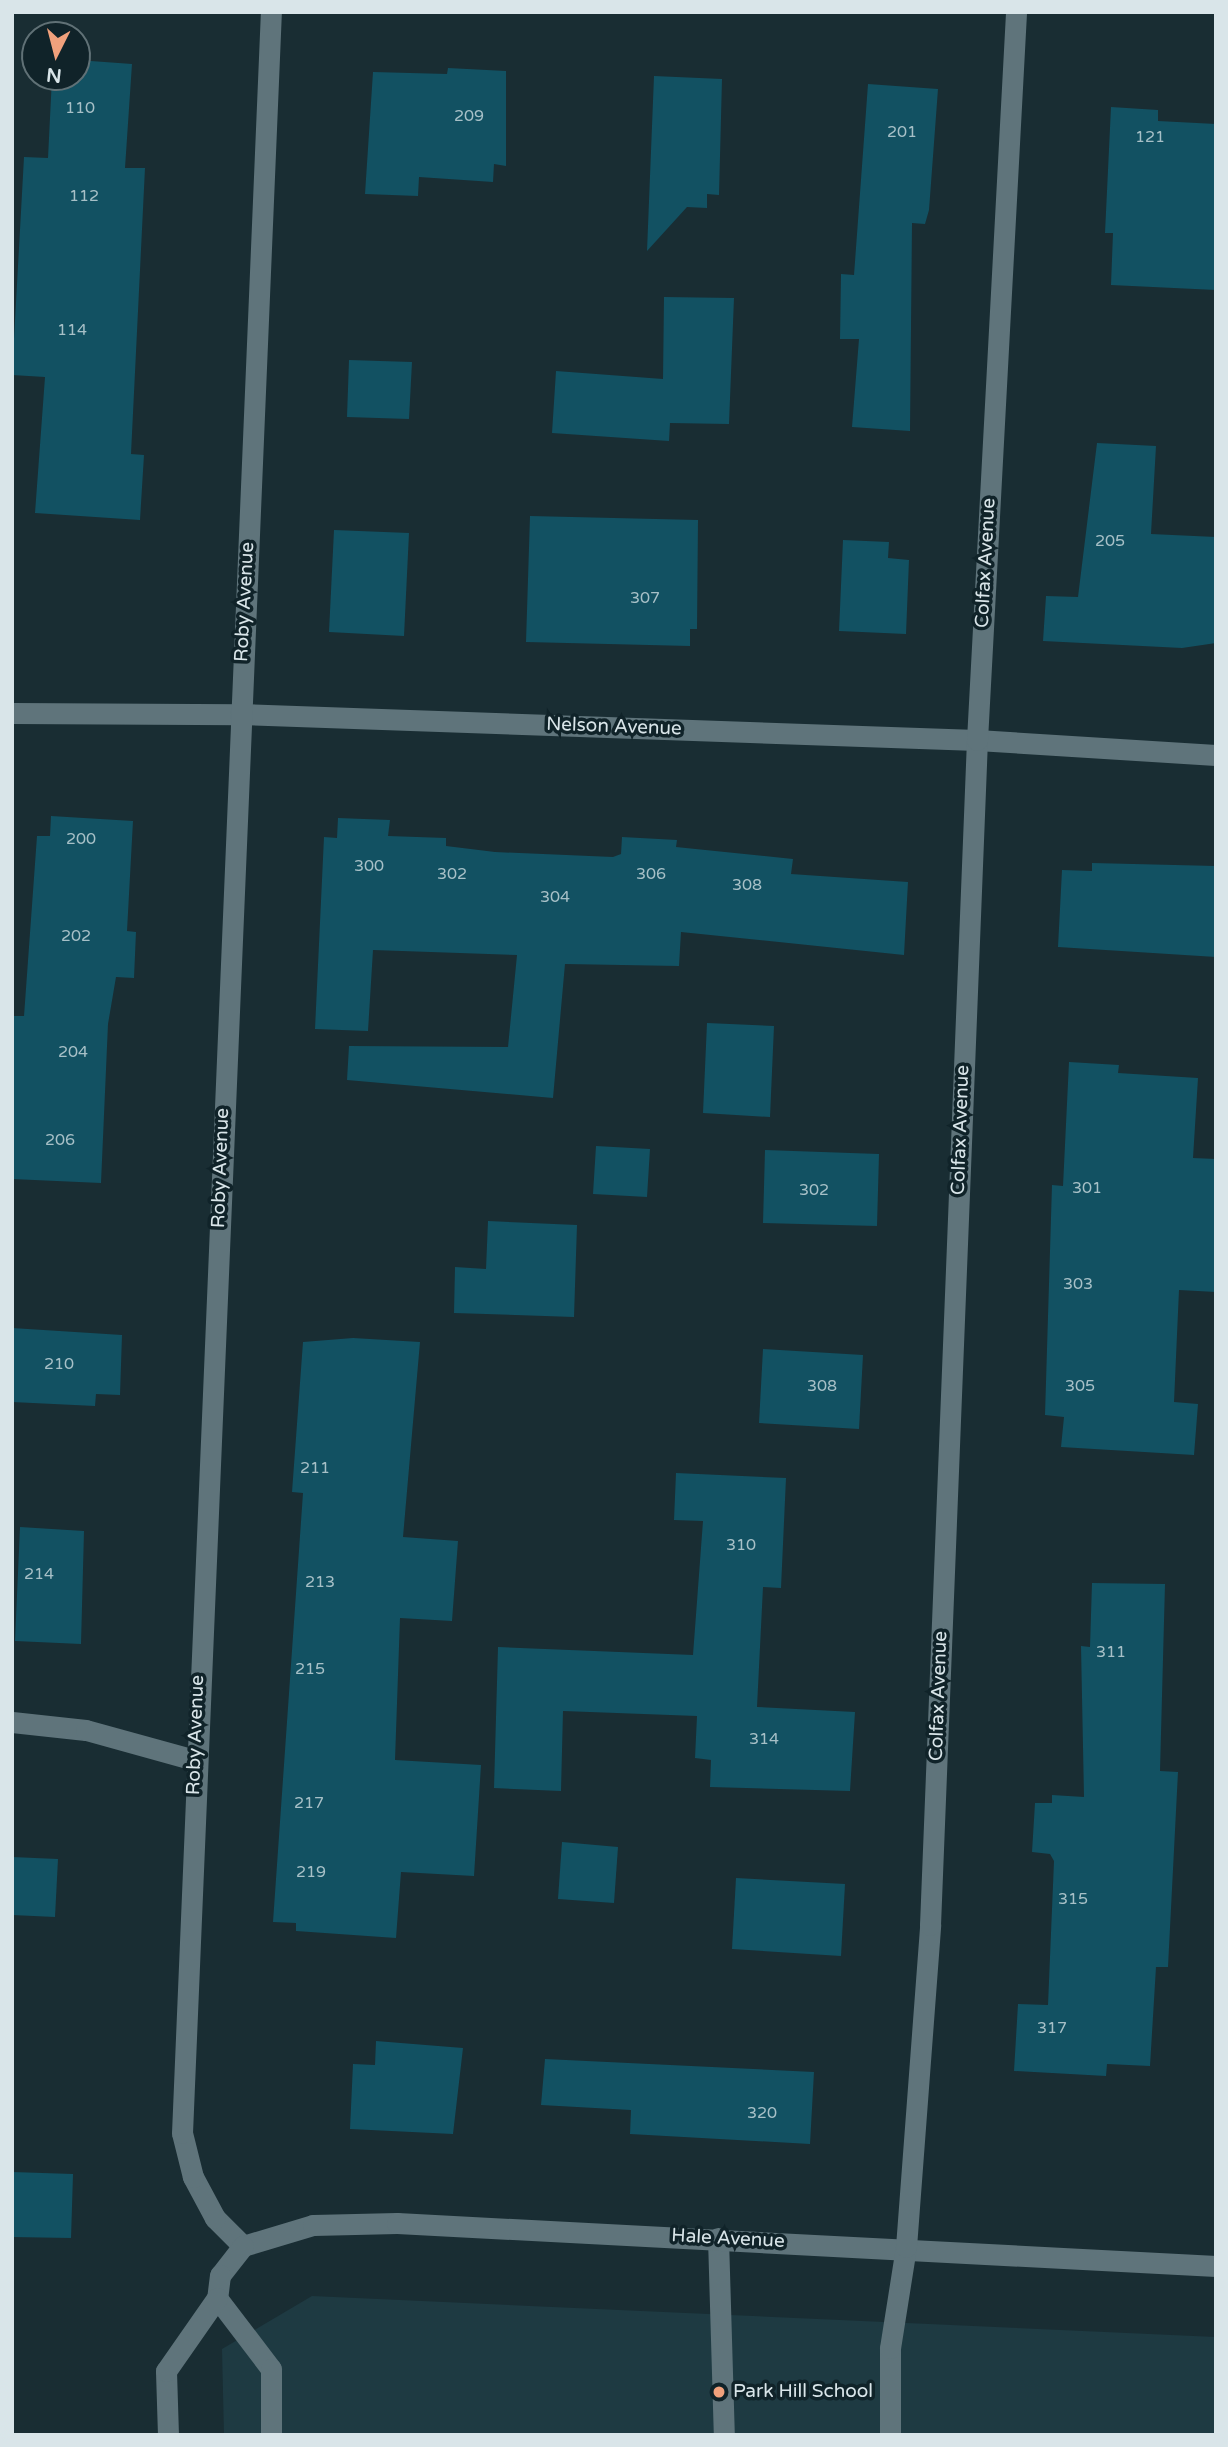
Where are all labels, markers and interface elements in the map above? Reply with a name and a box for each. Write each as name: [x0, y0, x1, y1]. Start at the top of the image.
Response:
north arrow: [21, 21, 91, 91]
text: N: [45, 63, 63, 87]
house number: 110: [65, 98, 95, 118]
house number: 209: [454, 106, 484, 126]
house number: 201: [887, 122, 917, 142]
house number: 121: [1135, 127, 1165, 147]
house number: 112: [69, 186, 99, 206]
house number: 114: [57, 320, 87, 340]
street label: Colfax Avenue: [971, 497, 1001, 629]
house number: 205: [1095, 531, 1125, 551]
street label: Roby Avenue: [230, 541, 260, 663]
house number: 307: [630, 588, 660, 608]
street label: Nelson Avenue: [546, 713, 682, 741]
house number: 200: [66, 829, 96, 849]
house number: 300: [354, 856, 384, 876]
house number: 302: [437, 864, 467, 884]
house number: 306: [636, 864, 666, 884]
house number: 308: [732, 875, 762, 895]
house number: 304: [540, 887, 570, 907]
house number: 202: [61, 926, 91, 946]
house number: 204: [58, 1042, 88, 1062]
street label: Colfax Avenue: [947, 1065, 975, 1195]
street label: Roby Avenue: [208, 1108, 234, 1228]
house number: 206: [45, 1130, 75, 1150]
house number: 301: [1072, 1178, 1102, 1198]
house number: 302: [799, 1180, 829, 1200]
house number: 303: [1063, 1274, 1093, 1294]
house number: 210: [44, 1354, 74, 1374]
house number: 308: [807, 1376, 837, 1396]
house number: 305: [1065, 1376, 1095, 1396]
house number: 211: [300, 1458, 330, 1478]
house number: 310: [726, 1535, 756, 1555]
house number: 214: [24, 1564, 54, 1584]
house number: 213: [305, 1572, 335, 1592]
street label: Colfax Avenue: [925, 1631, 953, 1761]
house number: 311: [1096, 1642, 1126, 1662]
house number: 215: [295, 1659, 325, 1679]
street label: Roby Avenue: [183, 1675, 209, 1795]
house number: 314: [749, 1729, 779, 1749]
house number: 217: [294, 1793, 324, 1813]
house number: 219: [296, 1862, 326, 1882]
house number: 315: [1058, 1889, 1088, 1909]
house number: 317: [1037, 2018, 1067, 2038]
house number: 320: [747, 2103, 777, 2123]
street label: Hale Avenue: [671, 2225, 785, 2253]
place label: Park Hill School: [733, 2381, 873, 2403]
marker: Park Hill School: [711, 2384, 727, 2400]

